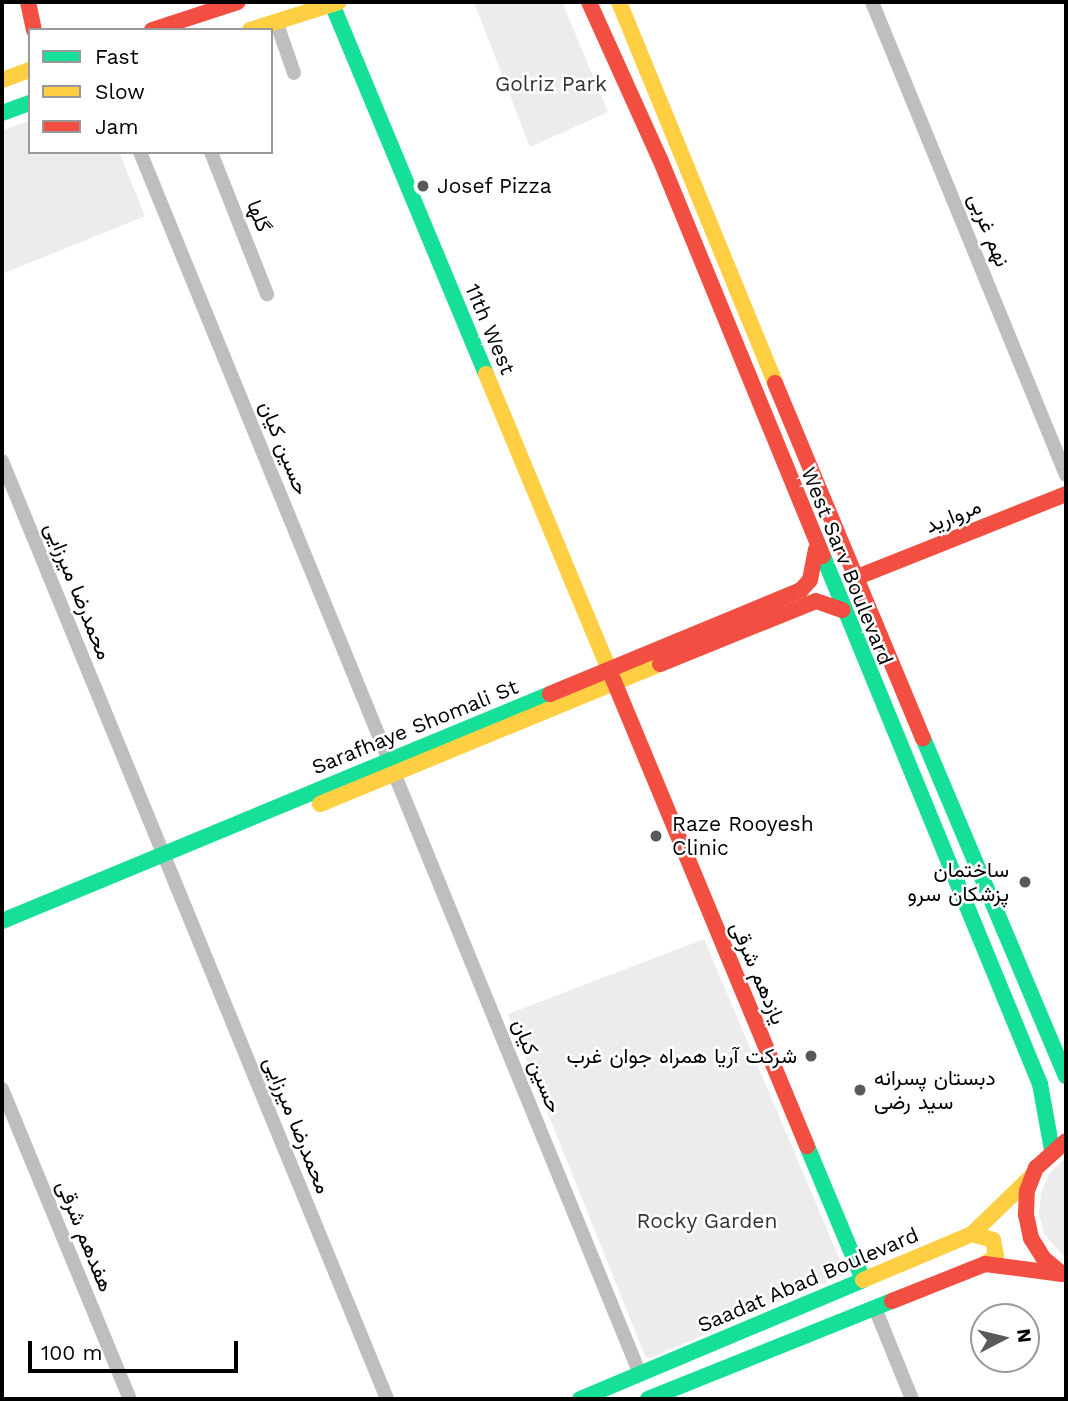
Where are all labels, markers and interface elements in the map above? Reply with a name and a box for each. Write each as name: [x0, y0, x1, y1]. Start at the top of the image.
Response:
legend: [28, 28, 273, 154]
text: Fast: [95, 44, 139, 69]
park label: Golriz Park: [495, 71, 607, 97]
text: Slow: [95, 79, 145, 104]
text: Jam: [95, 114, 138, 139]
place label: Josef Pizza: [437, 173, 553, 199]
marker: Josef Pizza: [415, 178, 431, 194]
street label: نهم غربی: [963, 189, 1015, 271]
street label: گلها: [242, 197, 276, 235]
street label: 11th West: [459, 280, 521, 378]
street label: حسین کیان: [254, 397, 314, 499]
street label: West Sarv Boulevard: [796, 463, 898, 669]
street label: مروارید: [921, 493, 985, 539]
street label: محمدرضا میرزایی: [39, 519, 117, 663]
street label: Sarafhaye Shomali St: [308, 674, 522, 780]
place label: Raze Rooyesh Clinic: [672, 811, 814, 861]
marker: Raze Rooyesh Clinic: [646, 826, 666, 846]
place label: ساختمان پزشکان سرو: [907, 857, 1009, 907]
marker: ساختمان پزشکان سرو: [1015, 872, 1035, 892]
street label: یازدهم شرقی: [725, 918, 791, 1028]
street label: حسین کیان: [507, 1015, 567, 1117]
place label: شرکت آریا همراه جوان غرب: [566, 1043, 797, 1069]
marker: شرکت آریا همراه جوان غرب: [803, 1048, 819, 1064]
street label: محمدرضا میرزایی: [258, 1053, 336, 1197]
place label: دبستان پسرانه سید رضی: [874, 1065, 996, 1115]
marker: دبستان پسرانه سید رضی: [852, 1082, 868, 1098]
street label: هفدهم شرقی: [51, 1177, 119, 1295]
park label: Rocky Garden: [636, 1208, 778, 1234]
street label: Saadat Abad Boulevard: [693, 1222, 923, 1338]
north arrow: [970, 1303, 1040, 1373]
text: N: [1012, 1327, 1037, 1344]
scale bar: [32, 1328, 242, 1372]
text: 100 m: [41, 1340, 103, 1365]

